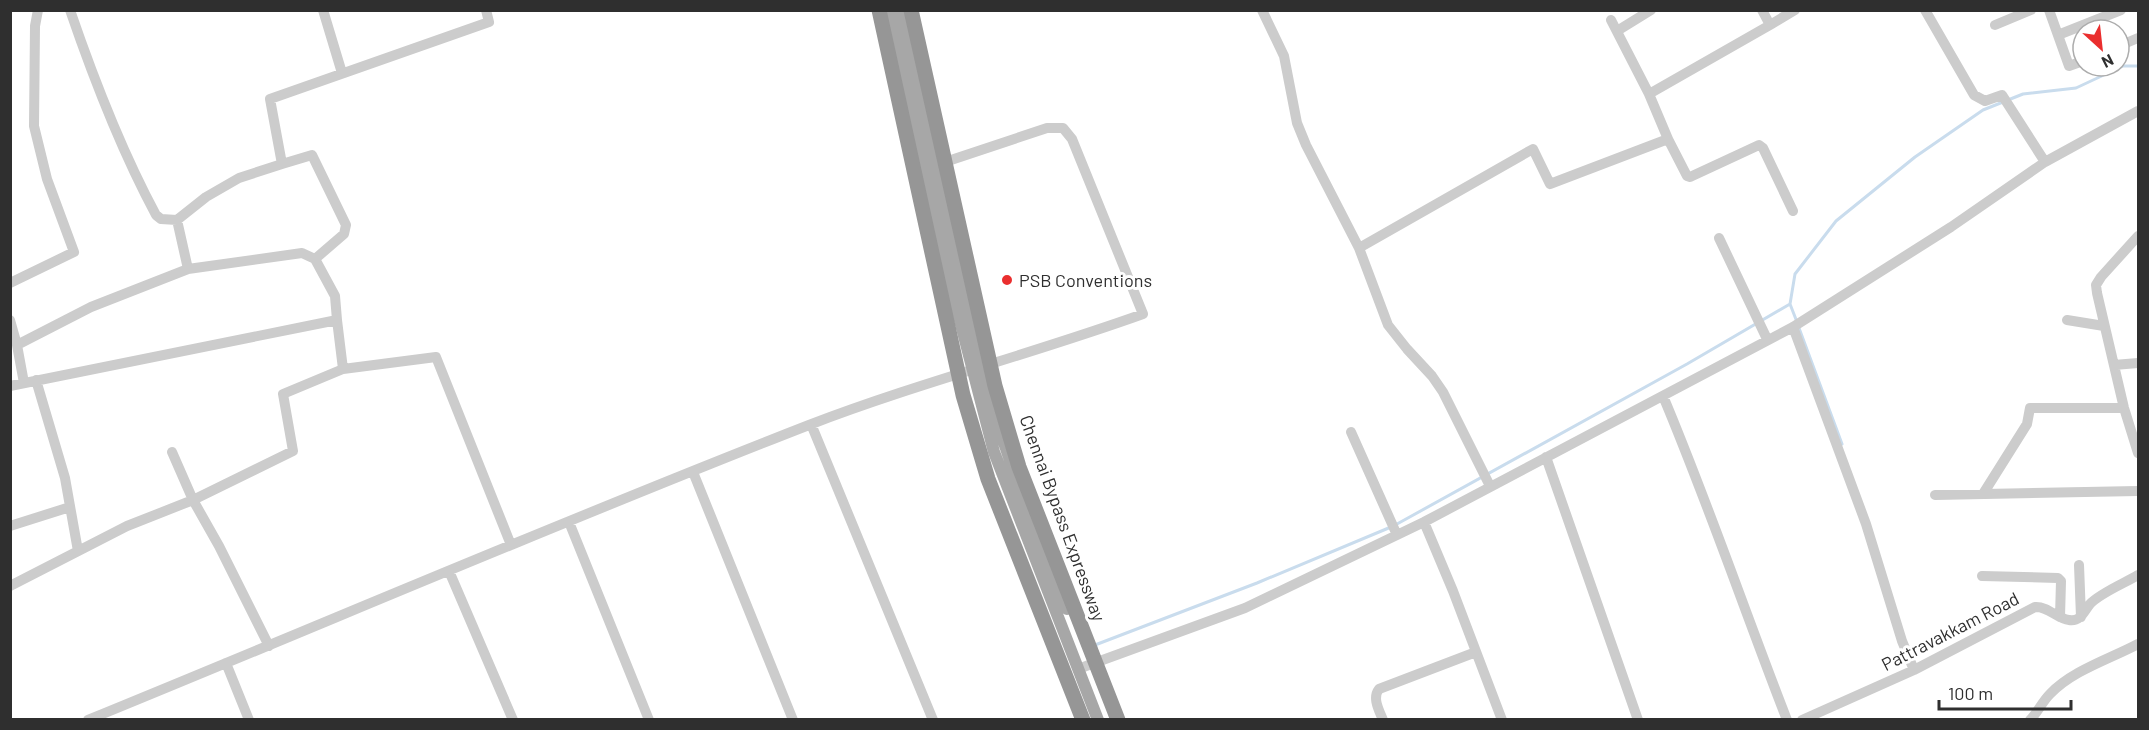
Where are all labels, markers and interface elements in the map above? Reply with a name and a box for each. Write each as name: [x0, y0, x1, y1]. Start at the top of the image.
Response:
north arrow: [2071, 18, 2131, 78]
text: N: [2099, 51, 2117, 73]
place label: PSB Conventions: [1019, 269, 1152, 291]
marker: PSB Conventions: [1000, 273, 1014, 287]
street label: Chennai Bypass Expressway: [1015, 412, 1111, 624]
street label: Pattravakkam Road: [1878, 587, 2022, 675]
scale bar: [1939, 673, 2071, 711]
text: 100 m: [1948, 682, 1993, 704]

